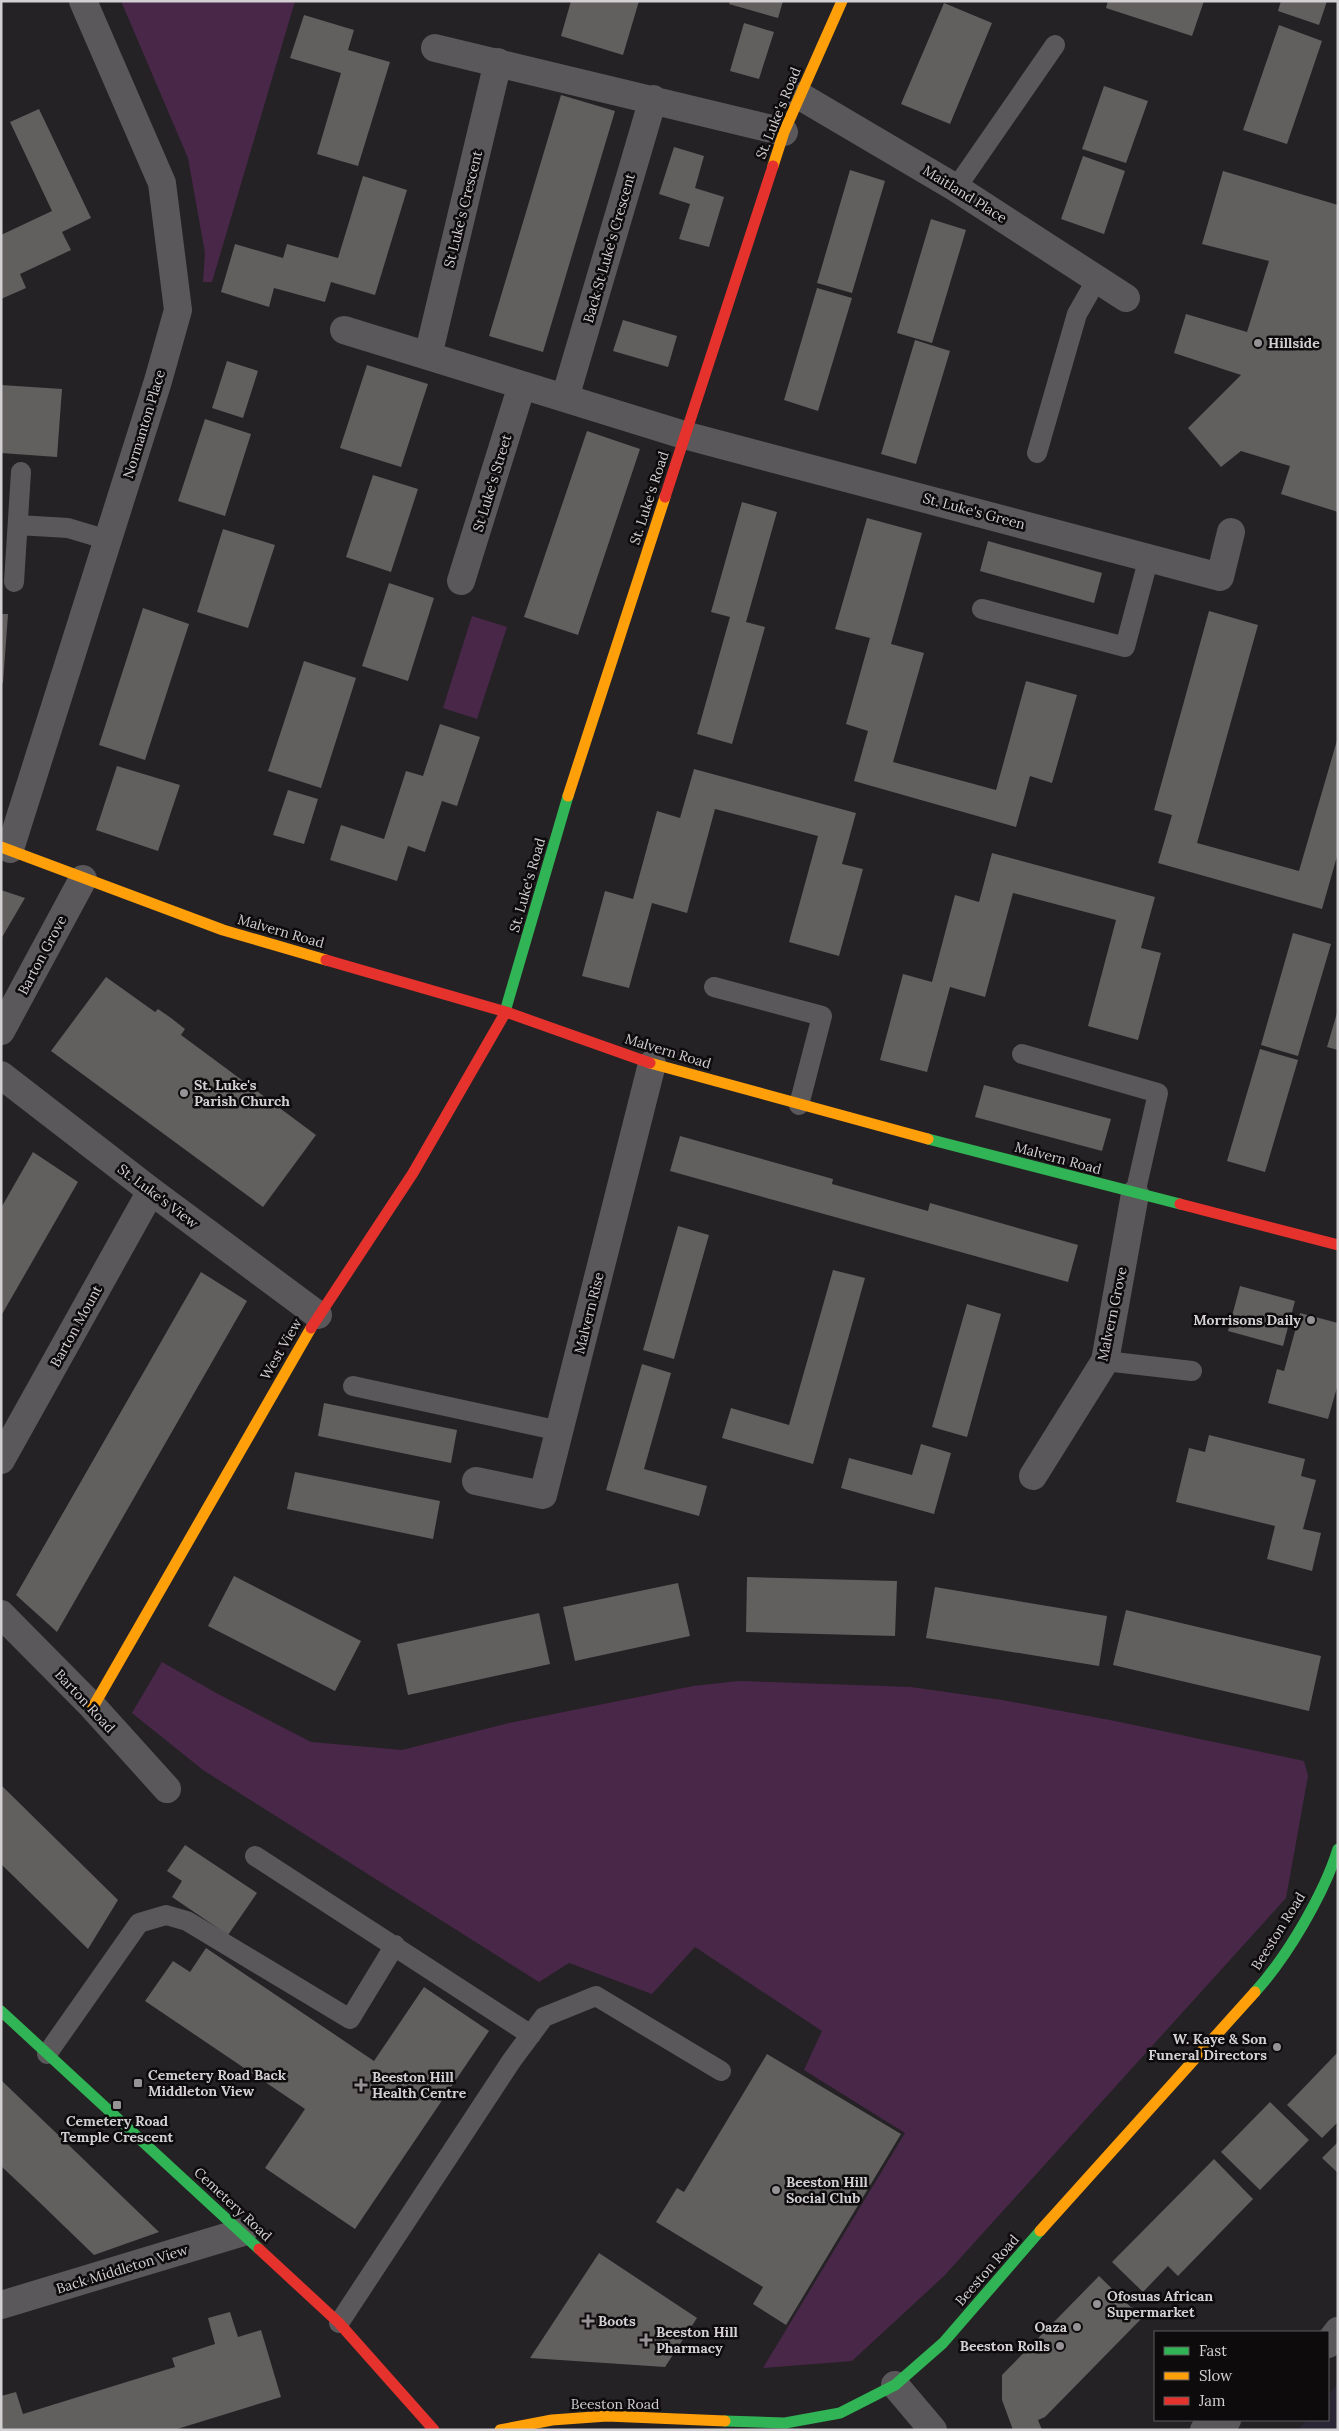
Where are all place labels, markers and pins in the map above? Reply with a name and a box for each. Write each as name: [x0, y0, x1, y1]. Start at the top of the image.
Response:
place label: Hillside: [1268, 334, 1320, 352]
marker: Hillside: [1252, 337, 1264, 349]
place label: St. Luke's Parish Church: [194, 1076, 290, 1110]
marker: St. Luke's Parish Church: [178, 1087, 190, 1099]
place label: Morrisons Daily: [1193, 1311, 1301, 1329]
marker: Morrisons Daily: [1305, 1314, 1317, 1326]
place label: W. Kaye & Son Funeral Directors: [1148, 2030, 1267, 2064]
marker: W. Kaye & Son Funeral Directors: [1271, 2041, 1283, 2053]
place label: Cemetery Road Back Middleton View: [148, 2066, 287, 2100]
place label: Beeston Hill Health Centre: [372, 2068, 467, 2102]
marker: Cemetery Road Back Middleton View: [132, 2077, 144, 2089]
marker: Beeston Hill Health Centre: [354, 2078, 368, 2092]
marker: Cemetery Road Temple Crescent: [111, 2099, 123, 2111]
place label: Cemetery Road Temple Crescent: [61, 2112, 174, 2146]
place label: Beeston Hill Social Club: [786, 2173, 869, 2207]
marker: Beeston Hill Social Club: [770, 2184, 782, 2196]
place label: Ofosuas African Supermarket: [1107, 2287, 1213, 2321]
marker: Ofosuas African Supermarket: [1091, 2298, 1103, 2310]
place label: Boots: [598, 2312, 636, 2330]
marker: Boots: [582, 2315, 594, 2327]
place label: Oaza: [1034, 2318, 1068, 2336]
marker: Oaza: [1071, 2321, 1083, 2333]
place label: Beeston Hill Pharmacy: [656, 2323, 739, 2357]
marker: Beeston Hill Pharmacy: [640, 2334, 652, 2346]
place label: Beeston Rolls: [960, 2337, 1050, 2355]
marker: Beeston Rolls: [1054, 2340, 1066, 2352]

